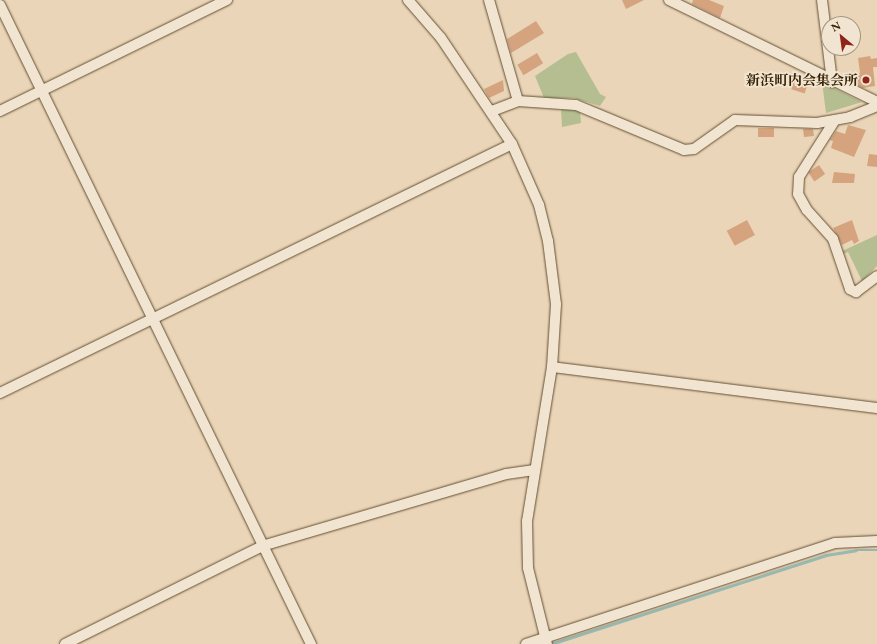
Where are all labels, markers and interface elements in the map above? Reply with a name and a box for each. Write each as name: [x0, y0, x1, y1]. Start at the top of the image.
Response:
north arrow: [821, 16, 861, 56]
text: N: [828, 18, 843, 35]
place label: 新浜町内会集会所: [746, 72, 858, 88]
marker: 新浜町内会集会所: [861, 75, 871, 85]

